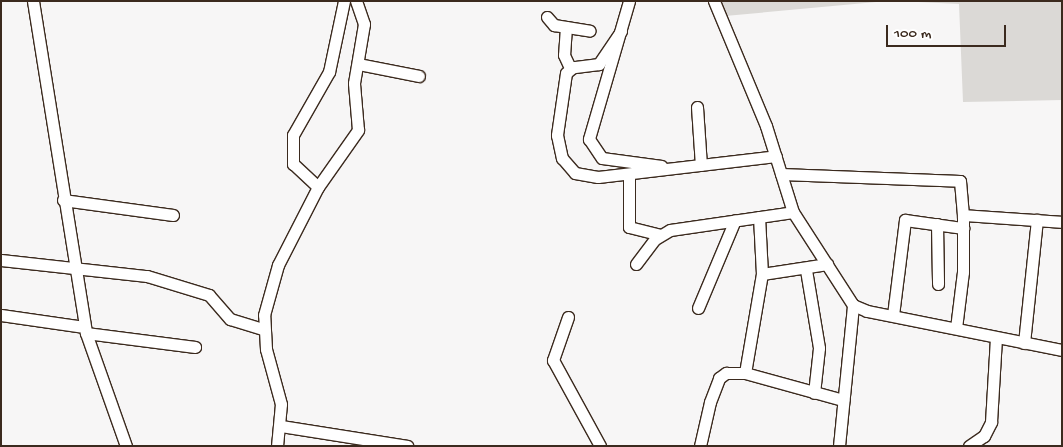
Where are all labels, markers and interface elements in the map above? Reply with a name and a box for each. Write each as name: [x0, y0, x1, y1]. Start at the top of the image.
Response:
scale bar: [888, 15, 1008, 47]
text: 100 m: [894, 25, 931, 43]

